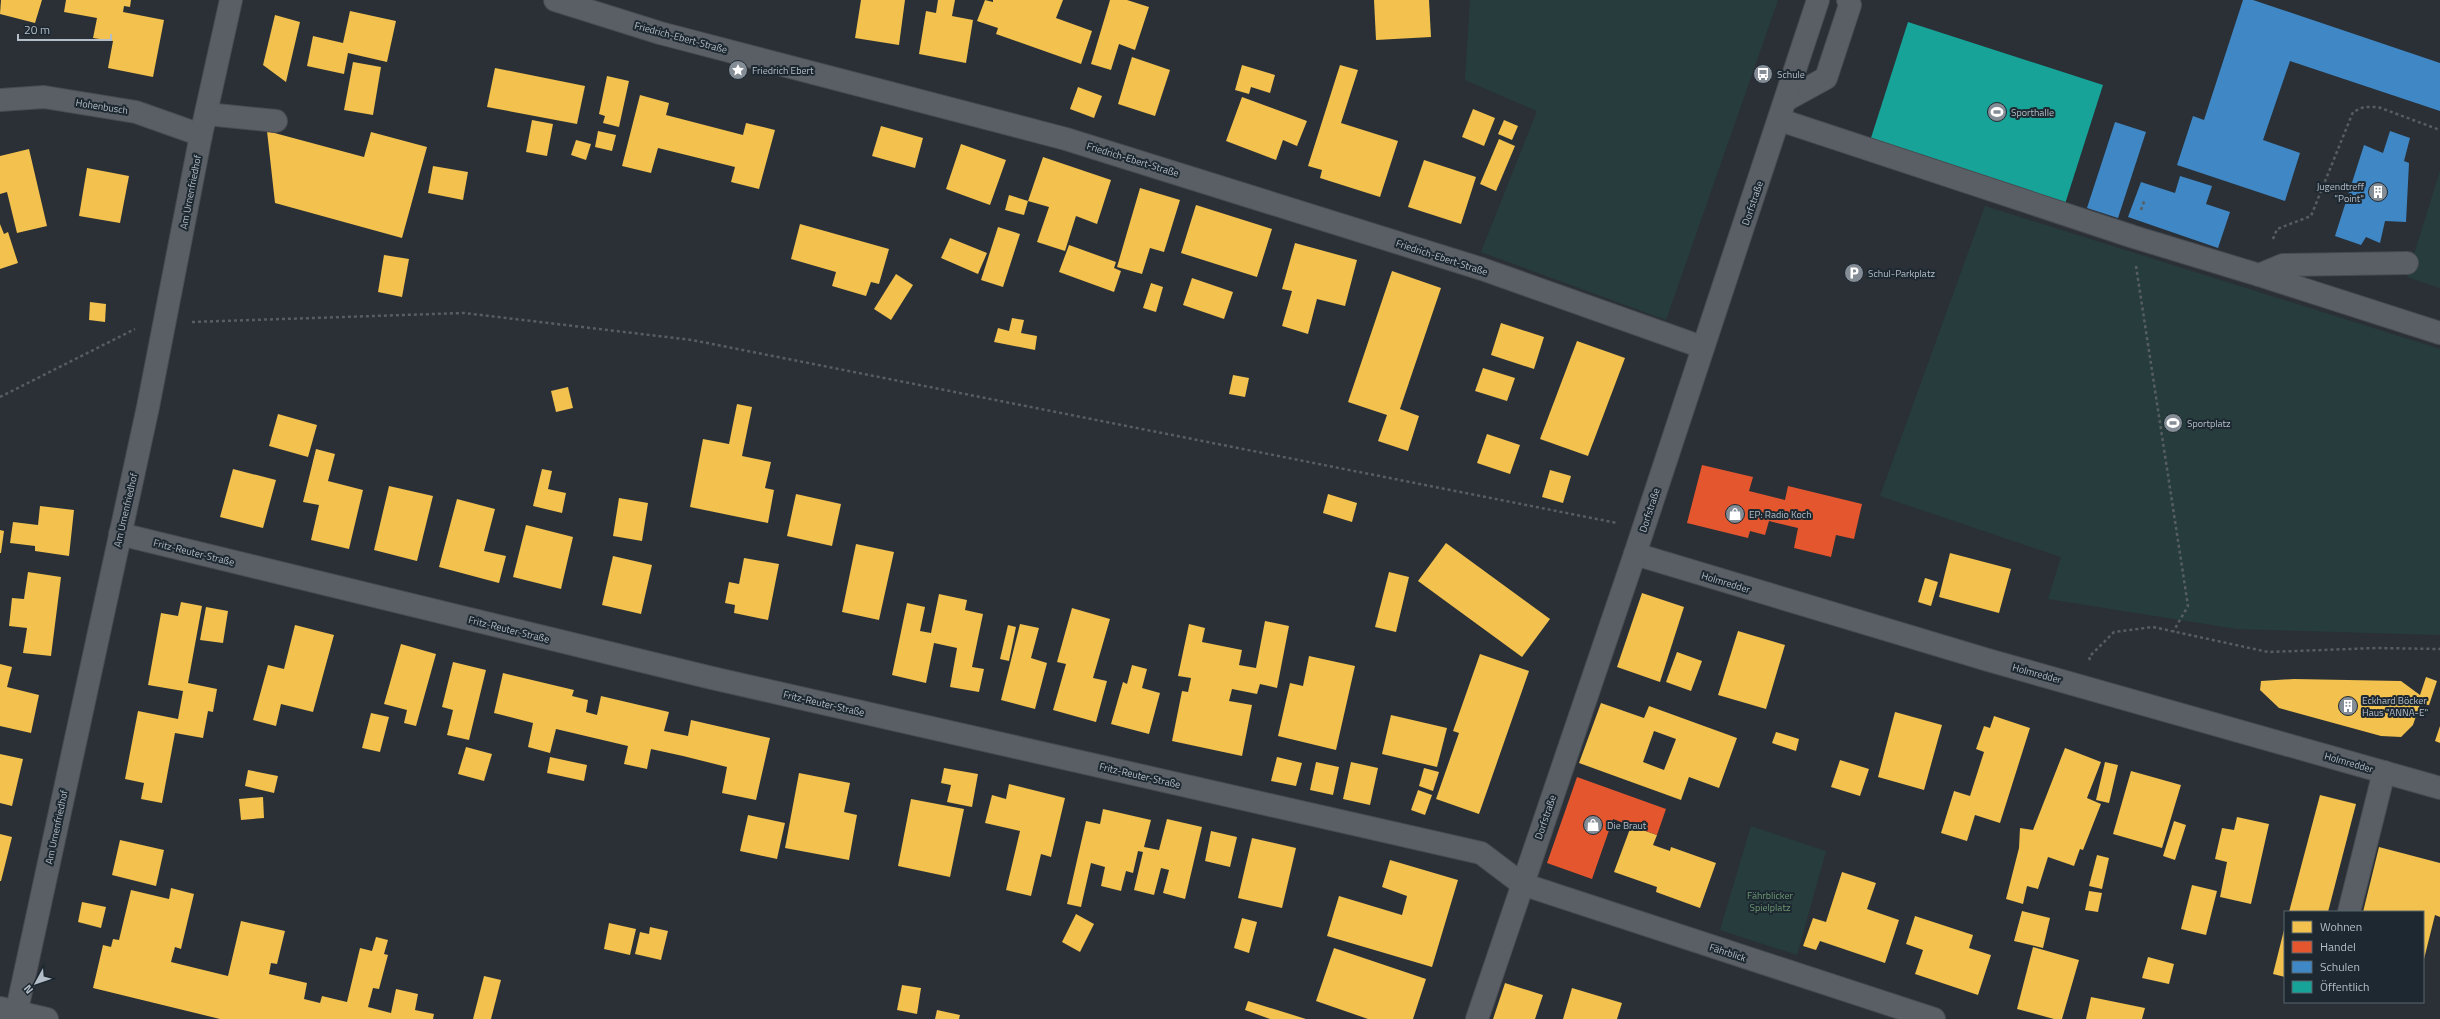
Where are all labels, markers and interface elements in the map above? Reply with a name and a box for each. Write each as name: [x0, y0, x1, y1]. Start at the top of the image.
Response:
scale bar: [18, 16, 111, 42]
street label: Friedrich-Ebert-Straße: [633, 18, 729, 57]
text: 20 m: [24, 20, 50, 39]
place icon: Friedrich Ebert: [727, 59, 749, 81]
place label: Friedrich Ebert: [752, 63, 814, 78]
bus stop icon: Schule: [1752, 63, 1774, 85]
place label: Schule: [1777, 67, 1805, 82]
street label: Hohenbusch: [75, 95, 129, 118]
sports icon: Sporthalle: [1986, 101, 2008, 123]
place label: Sporthalle: [2011, 105, 2054, 120]
street label: Friedrich-Ebert-Straße: [1085, 138, 1181, 181]
street label: Am Urnenfriedhof: [176, 153, 205, 231]
street label: Dorfstraße: [1738, 179, 1767, 227]
place label: Jugendtreff "Point": [2316, 179, 2365, 206]
building icon: Jugendtreff "Point": [2367, 181, 2389, 203]
street label: Friedrich-Ebert-Straße: [1394, 236, 1490, 279]
parking icon: Schul-Parkplatz: [1843, 262, 1865, 284]
place label: Schul-Parkplatz: [1868, 266, 1935, 281]
sports icon: Sportplatz: [2162, 412, 2184, 434]
place label: Sportplatz: [2187, 416, 2231, 431]
street label: Am Urnenfriedhof: [110, 471, 141, 549]
street label: Dorfstraße: [1635, 486, 1664, 534]
shop icon: EP: Radio Koch: [1724, 503, 1746, 525]
place label: EP: Radio Koch: [1749, 507, 1812, 522]
street label: Fritz-Reuter-Straße: [152, 535, 236, 570]
street label: Holmredder: [1700, 568, 1753, 597]
street label: Fritz-Reuter-Straße: [467, 612, 551, 647]
street label: Holmredder: [2011, 660, 2064, 687]
street label: Fritz-Reuter-Straße: [782, 687, 866, 720]
place label: Eckhard Böcker Haus "ANNA-E": [2362, 693, 2428, 720]
building icon: Eckhard Böcker Haus "ANNA-E": [2337, 695, 2359, 717]
street label: Holmredder: [2323, 748, 2376, 777]
street label: Fritz-Reuter-Straße: [1098, 759, 1182, 792]
street label: Am Urnenfriedhof: [41, 788, 72, 866]
street label: Dorfstraße: [1531, 793, 1560, 841]
shop icon: Die Braut: [1582, 814, 1604, 836]
place label: Die Braut: [1607, 818, 1647, 833]
park label: Fährblicker Spielplatz: [1747, 888, 1794, 915]
legend: [2284, 911, 2424, 1003]
text: Wohnen: [2320, 917, 2362, 936]
text: Handel: [2320, 937, 2356, 956]
street label: Fährblick: [1708, 940, 1748, 965]
text: Schulen: [2320, 957, 2360, 976]
north arrow: [16, 963, 56, 1003]
text: Öffentlich: [2320, 977, 2370, 996]
text: N: [20, 981, 37, 997]

